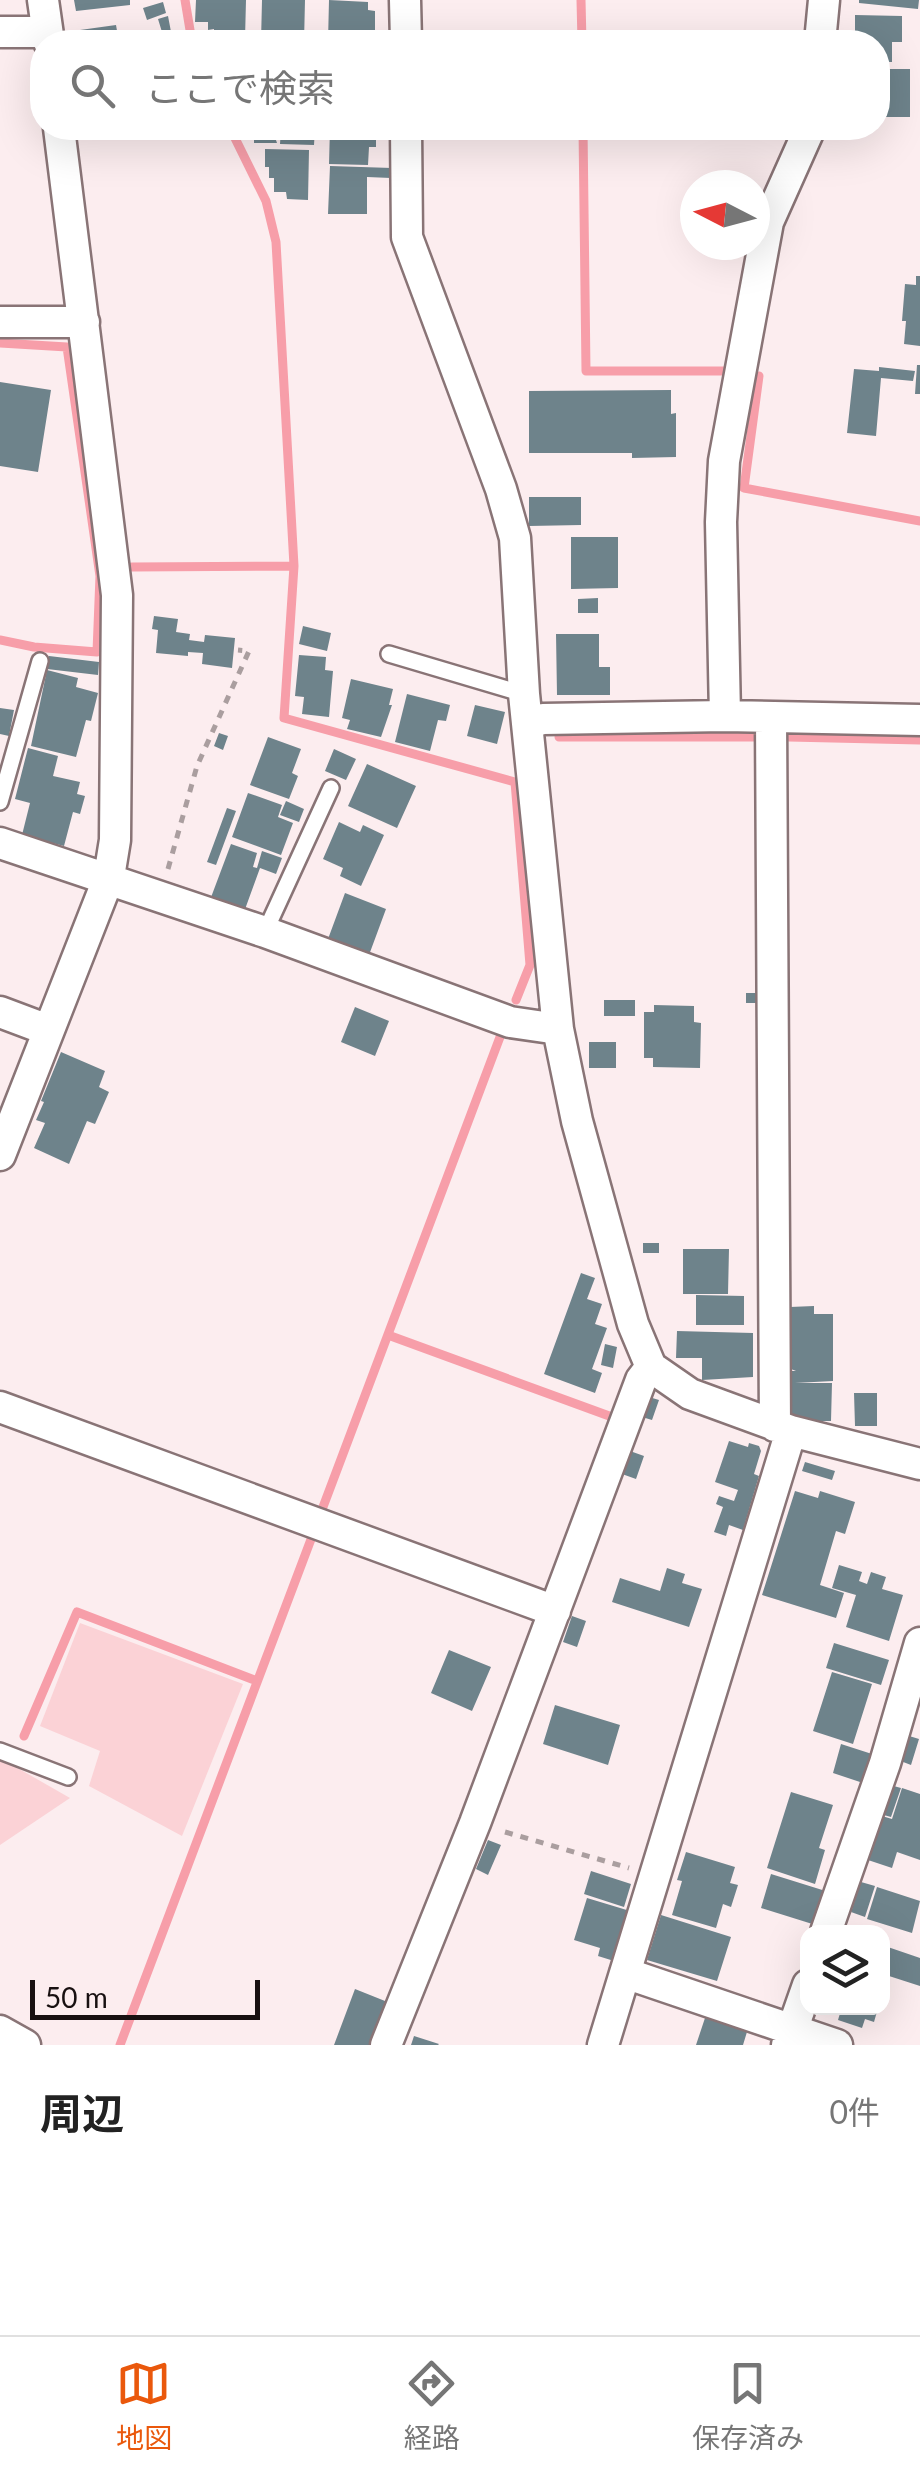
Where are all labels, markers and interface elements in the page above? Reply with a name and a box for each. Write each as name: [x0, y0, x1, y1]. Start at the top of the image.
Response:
search box: [30, 30, 890, 140]
icon: search: [65, 58, 120, 113]
text: ここで検索: [145, 64, 335, 110]
north arrow: [680, 170, 770, 260]
map controls: [800, 1925, 890, 2015]
button: layers: [800, 1925, 890, 2015]
scale bar: [30, 1975, 260, 2020]
text: 50 m: [45, 1980, 108, 2014]
text: 周辺: [40, 2088, 124, 2138]
text: 0件: [829, 2092, 880, 2131]
tab: 地図: [116, 2356, 172, 2456]
tab: 経路: [404, 2356, 460, 2456]
tab: 保存済み: [692, 2356, 804, 2456]

